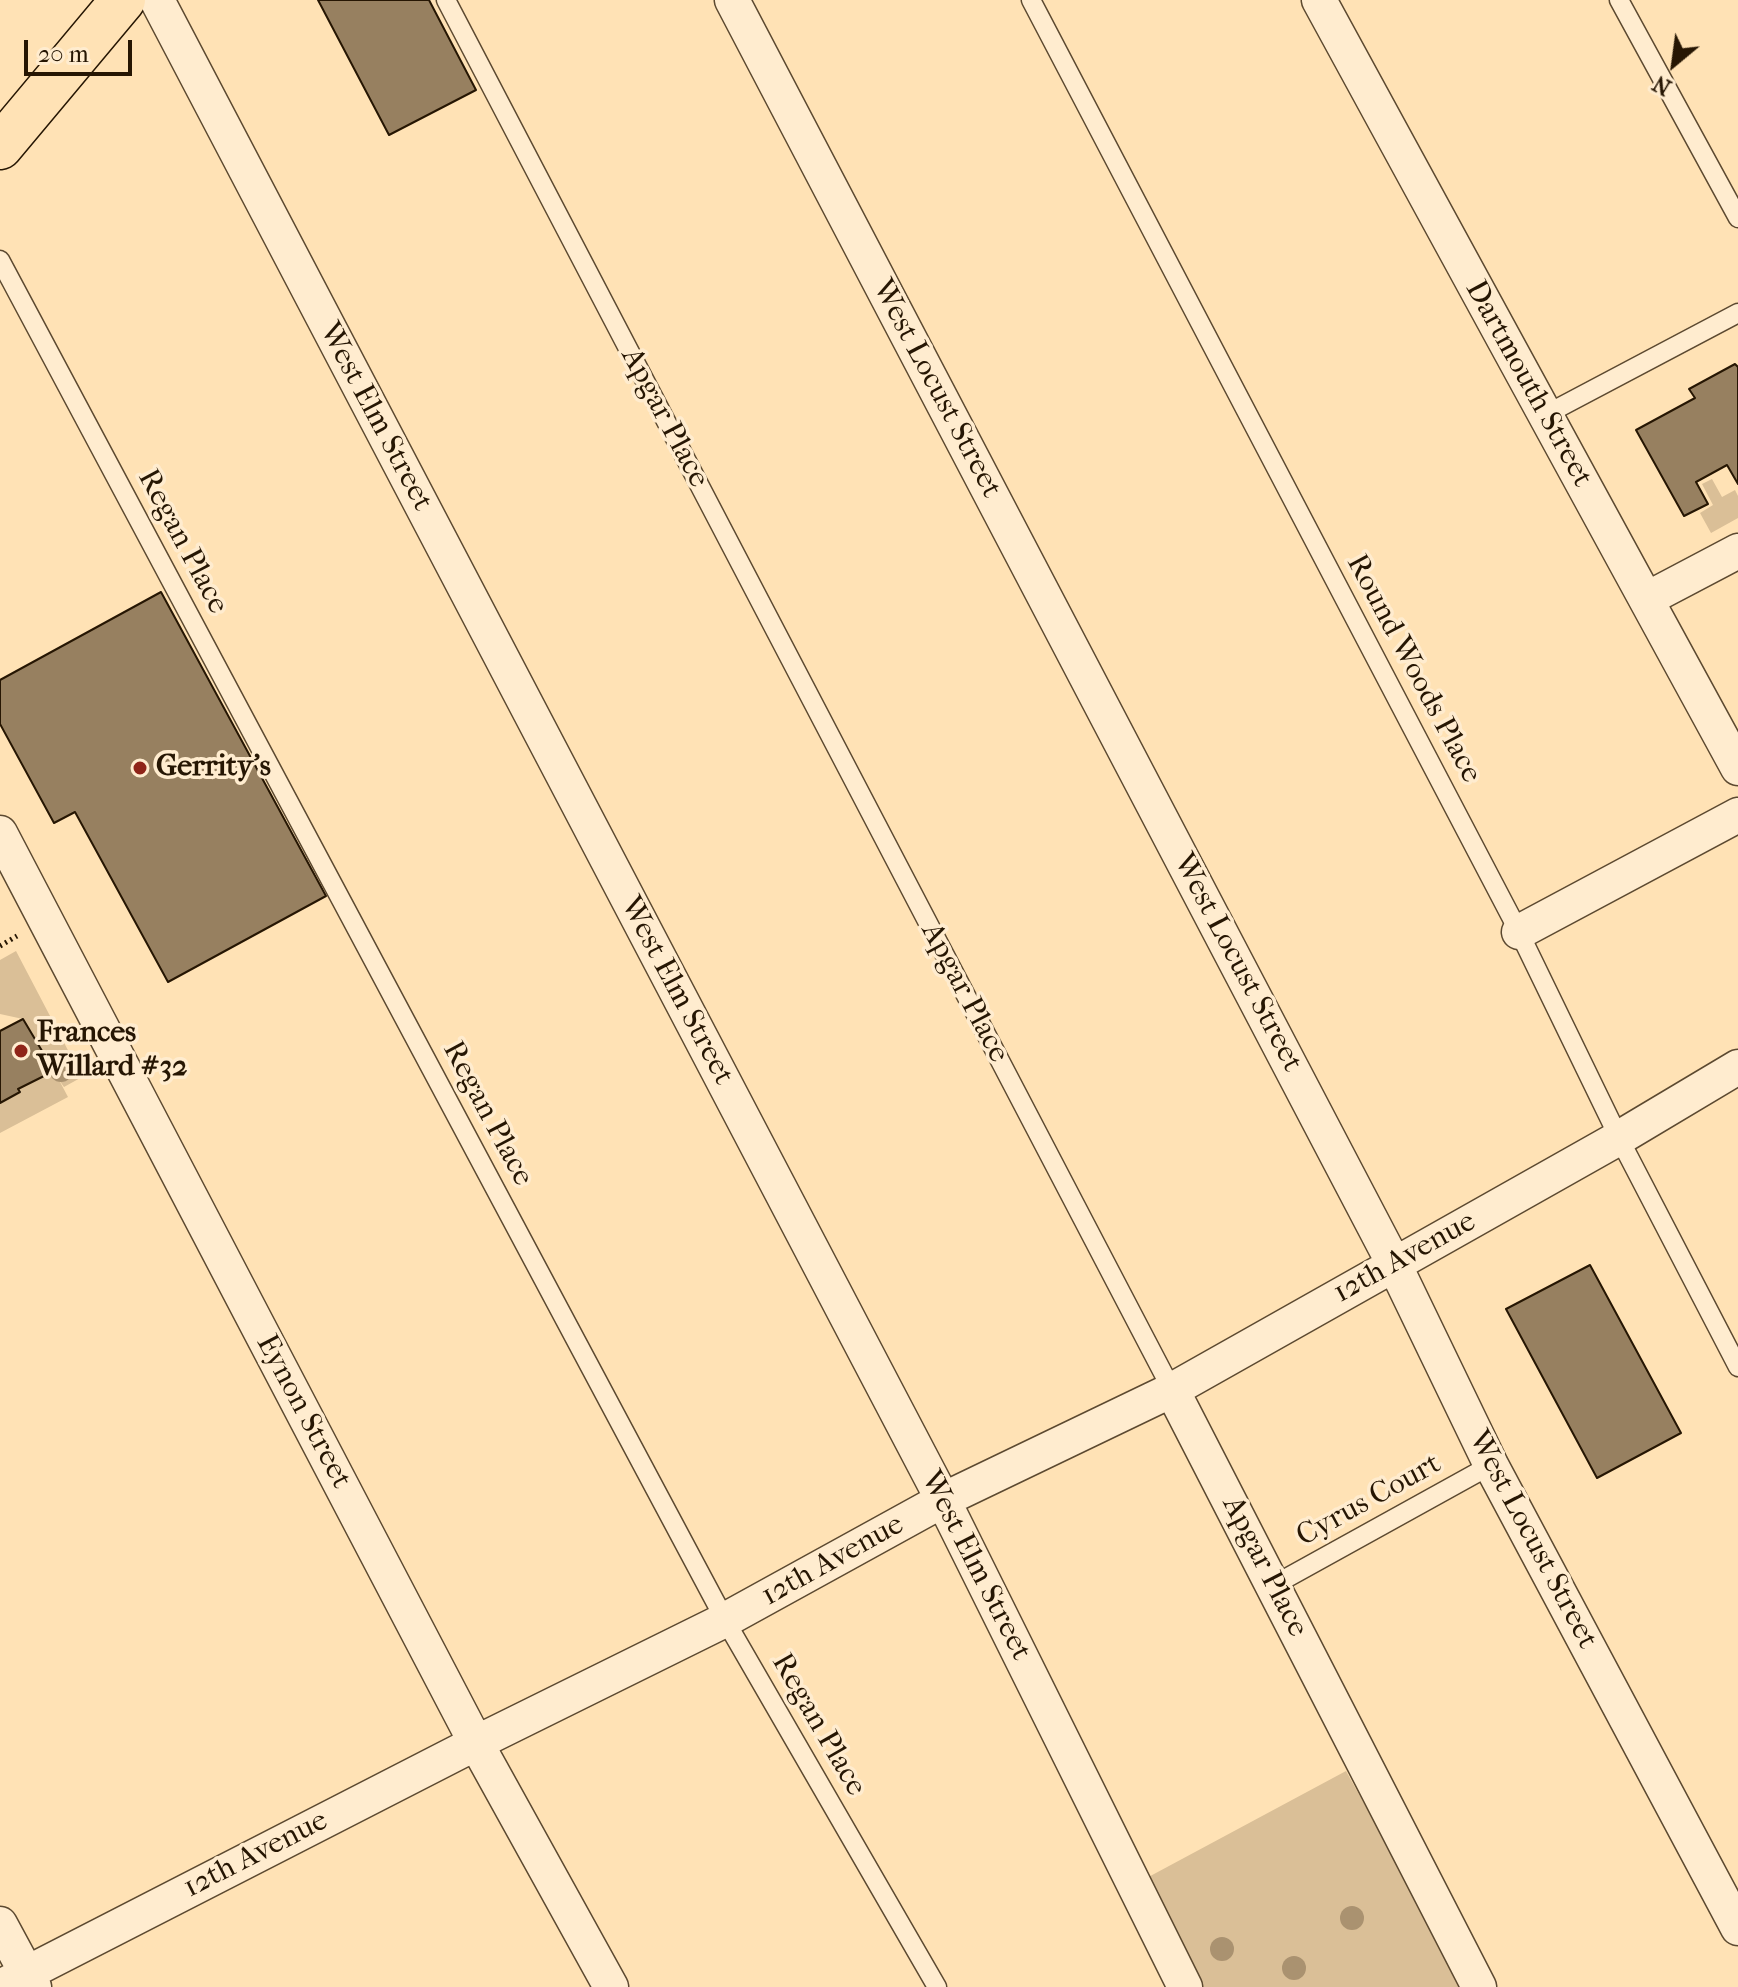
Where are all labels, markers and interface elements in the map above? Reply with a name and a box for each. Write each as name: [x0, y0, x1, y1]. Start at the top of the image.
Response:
scale bar: [28, 24, 136, 74]
north arrow: [1634, 24, 1714, 104]
text: 20 m: [38, 40, 89, 68]
text: N: [1649, 70, 1676, 100]
street label: West Locust Street: [863, 274, 1009, 504]
street label: Dartmouth Street: [1456, 275, 1600, 493]
street label: West Elm Street: [310, 317, 440, 517]
street label: Apgar Place: [612, 342, 716, 494]
street label: Regan Place: [129, 464, 235, 620]
street label: Round Woods Place: [1338, 549, 1488, 789]
place label: Gerrity's: [156, 750, 271, 786]
marker: Gerrity's: [131, 759, 149, 777]
street label: West Locust Street: [1164, 848, 1310, 1078]
street label: West Elm Street: [611, 891, 741, 1091]
street label: Apgar Place: [912, 917, 1016, 1069]
place label: Frances Willard #32: [37, 1016, 187, 1086]
street label: Regan Place: [434, 1036, 540, 1192]
marker: Frances Willard #32: [12, 1042, 30, 1060]
street label: 12th Avenue: [1328, 1204, 1482, 1312]
street label: Eynon Street: [247, 1329, 359, 1495]
street label: West Locust Street: [1459, 1425, 1605, 1655]
street label: Cyrus Court: [1291, 1447, 1447, 1555]
street label: West Elm Street: [912, 1465, 1038, 1667]
street label: Apgar Place: [1213, 1491, 1315, 1643]
street label: 12th Avenue: [756, 1507, 910, 1615]
street label: Regan Place: [763, 1647, 873, 1803]
street label: 12th Avenue: [178, 1803, 334, 1907]

